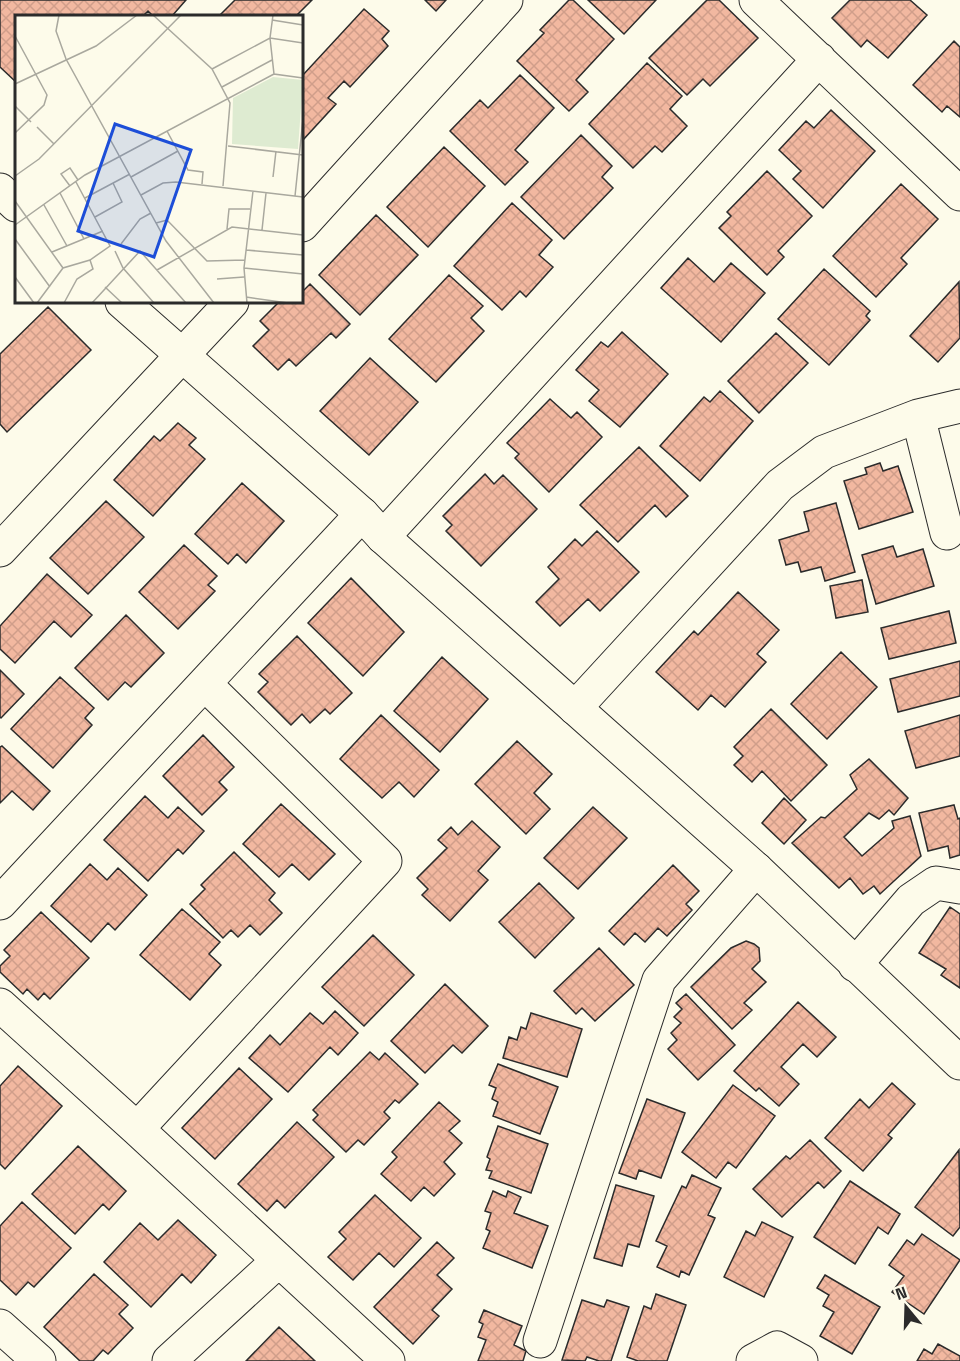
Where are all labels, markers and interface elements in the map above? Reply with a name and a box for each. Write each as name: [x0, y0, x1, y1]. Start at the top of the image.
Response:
inset map: [15, 15, 303, 303]
north arrow: [876, 1277, 936, 1337]
text: N: [893, 1282, 910, 1305]

